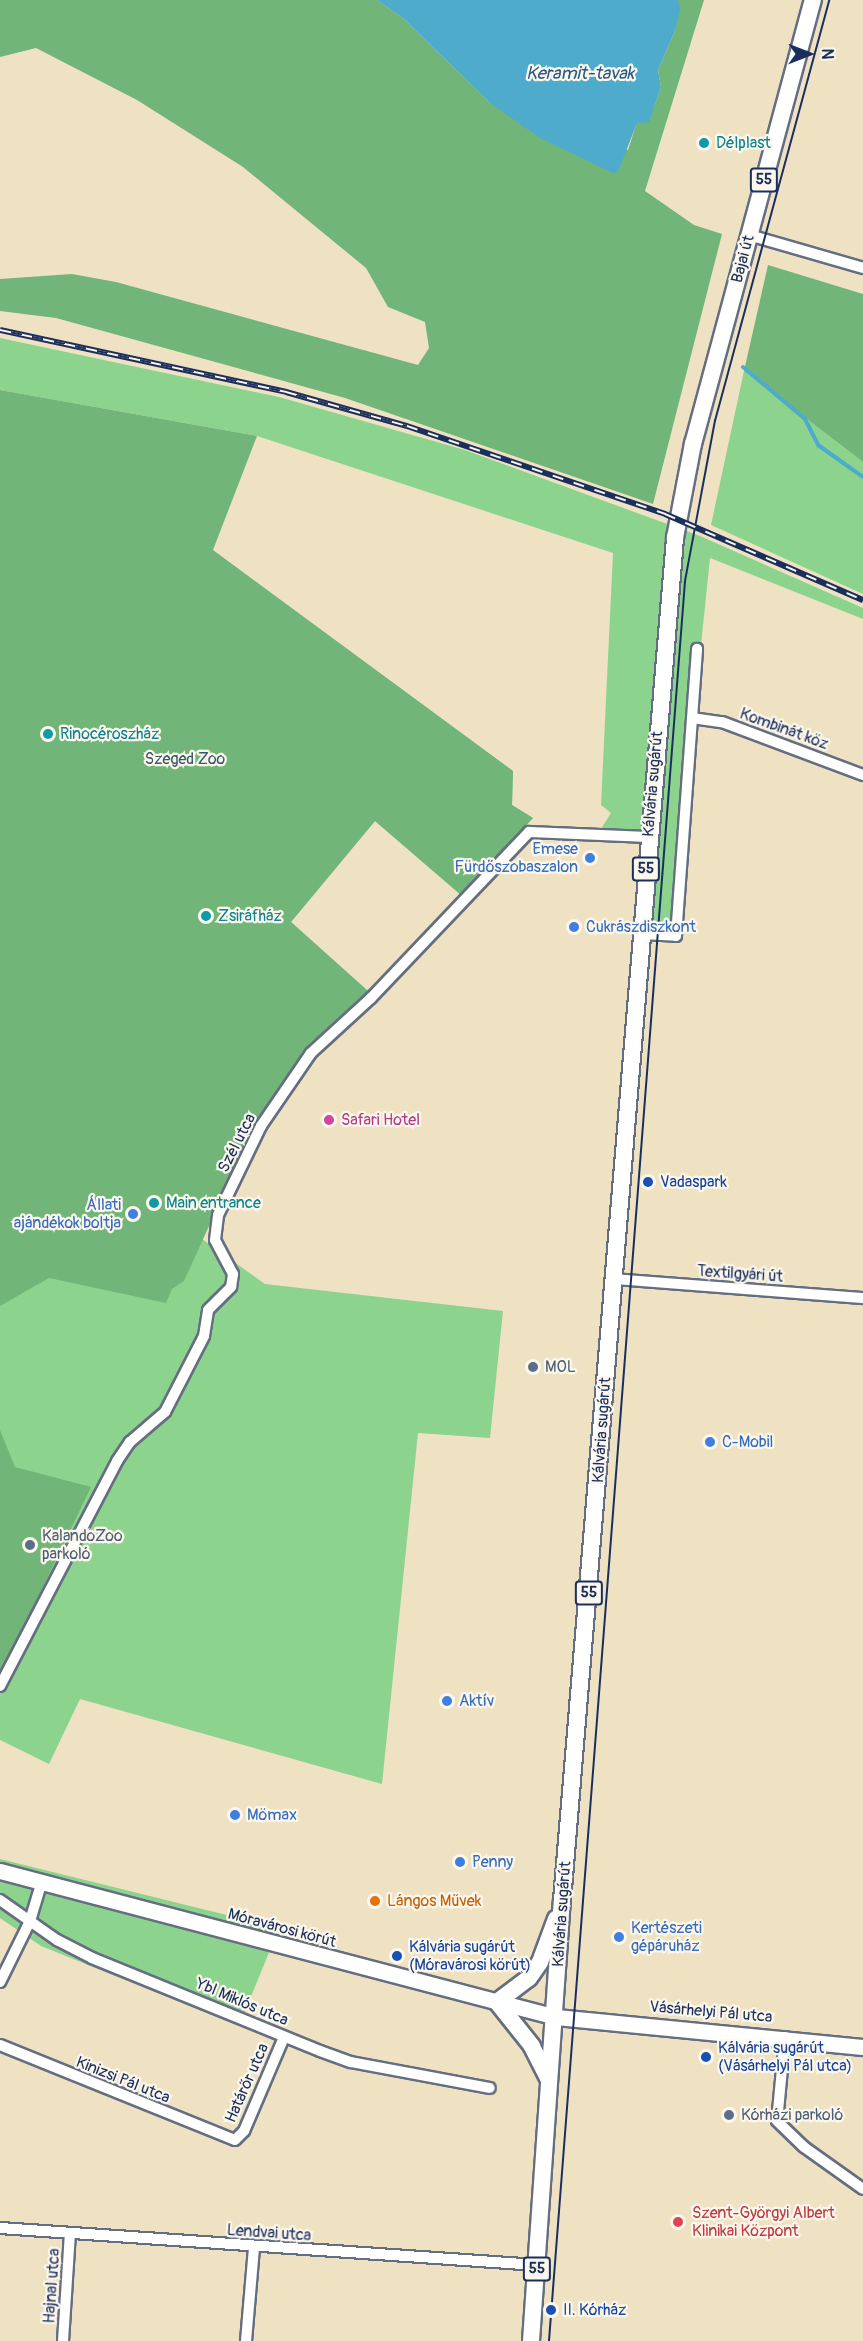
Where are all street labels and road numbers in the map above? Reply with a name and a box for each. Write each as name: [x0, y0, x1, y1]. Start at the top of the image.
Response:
road number: 55: [749, 168, 779, 192]
street label: Bajai út: [727, 233, 759, 285]
street label: Kombinát köz: [737, 704, 831, 754]
street label: Kálvária sugárút: [639, 730, 667, 838]
road number: 55: [631, 857, 661, 881]
street label: Szél utca: [214, 1110, 260, 1176]
street label: Textilgyári út: [696, 1261, 784, 1287]
street label: Kálvária sugárút: [589, 1376, 615, 1484]
road number: 55: [574, 1581, 604, 1605]
street label: Kálvária sugárút: [549, 1860, 575, 1968]
street label: Móravárosi körút: [226, 1904, 338, 1952]
street label: Ybl Miklós utca: [193, 1974, 291, 2030]
street label: Vásárhelyi Pál utca: [649, 1997, 773, 2027]
street label: Határőr utca: [221, 2040, 273, 2126]
street label: Kinizsi Pál utca: [73, 2052, 173, 2108]
street label: Lendvai utca: [226, 2220, 312, 2246]
street label: Hajnal utca: [40, 2248, 64, 2324]
road number: 55: [522, 2257, 552, 2281]

